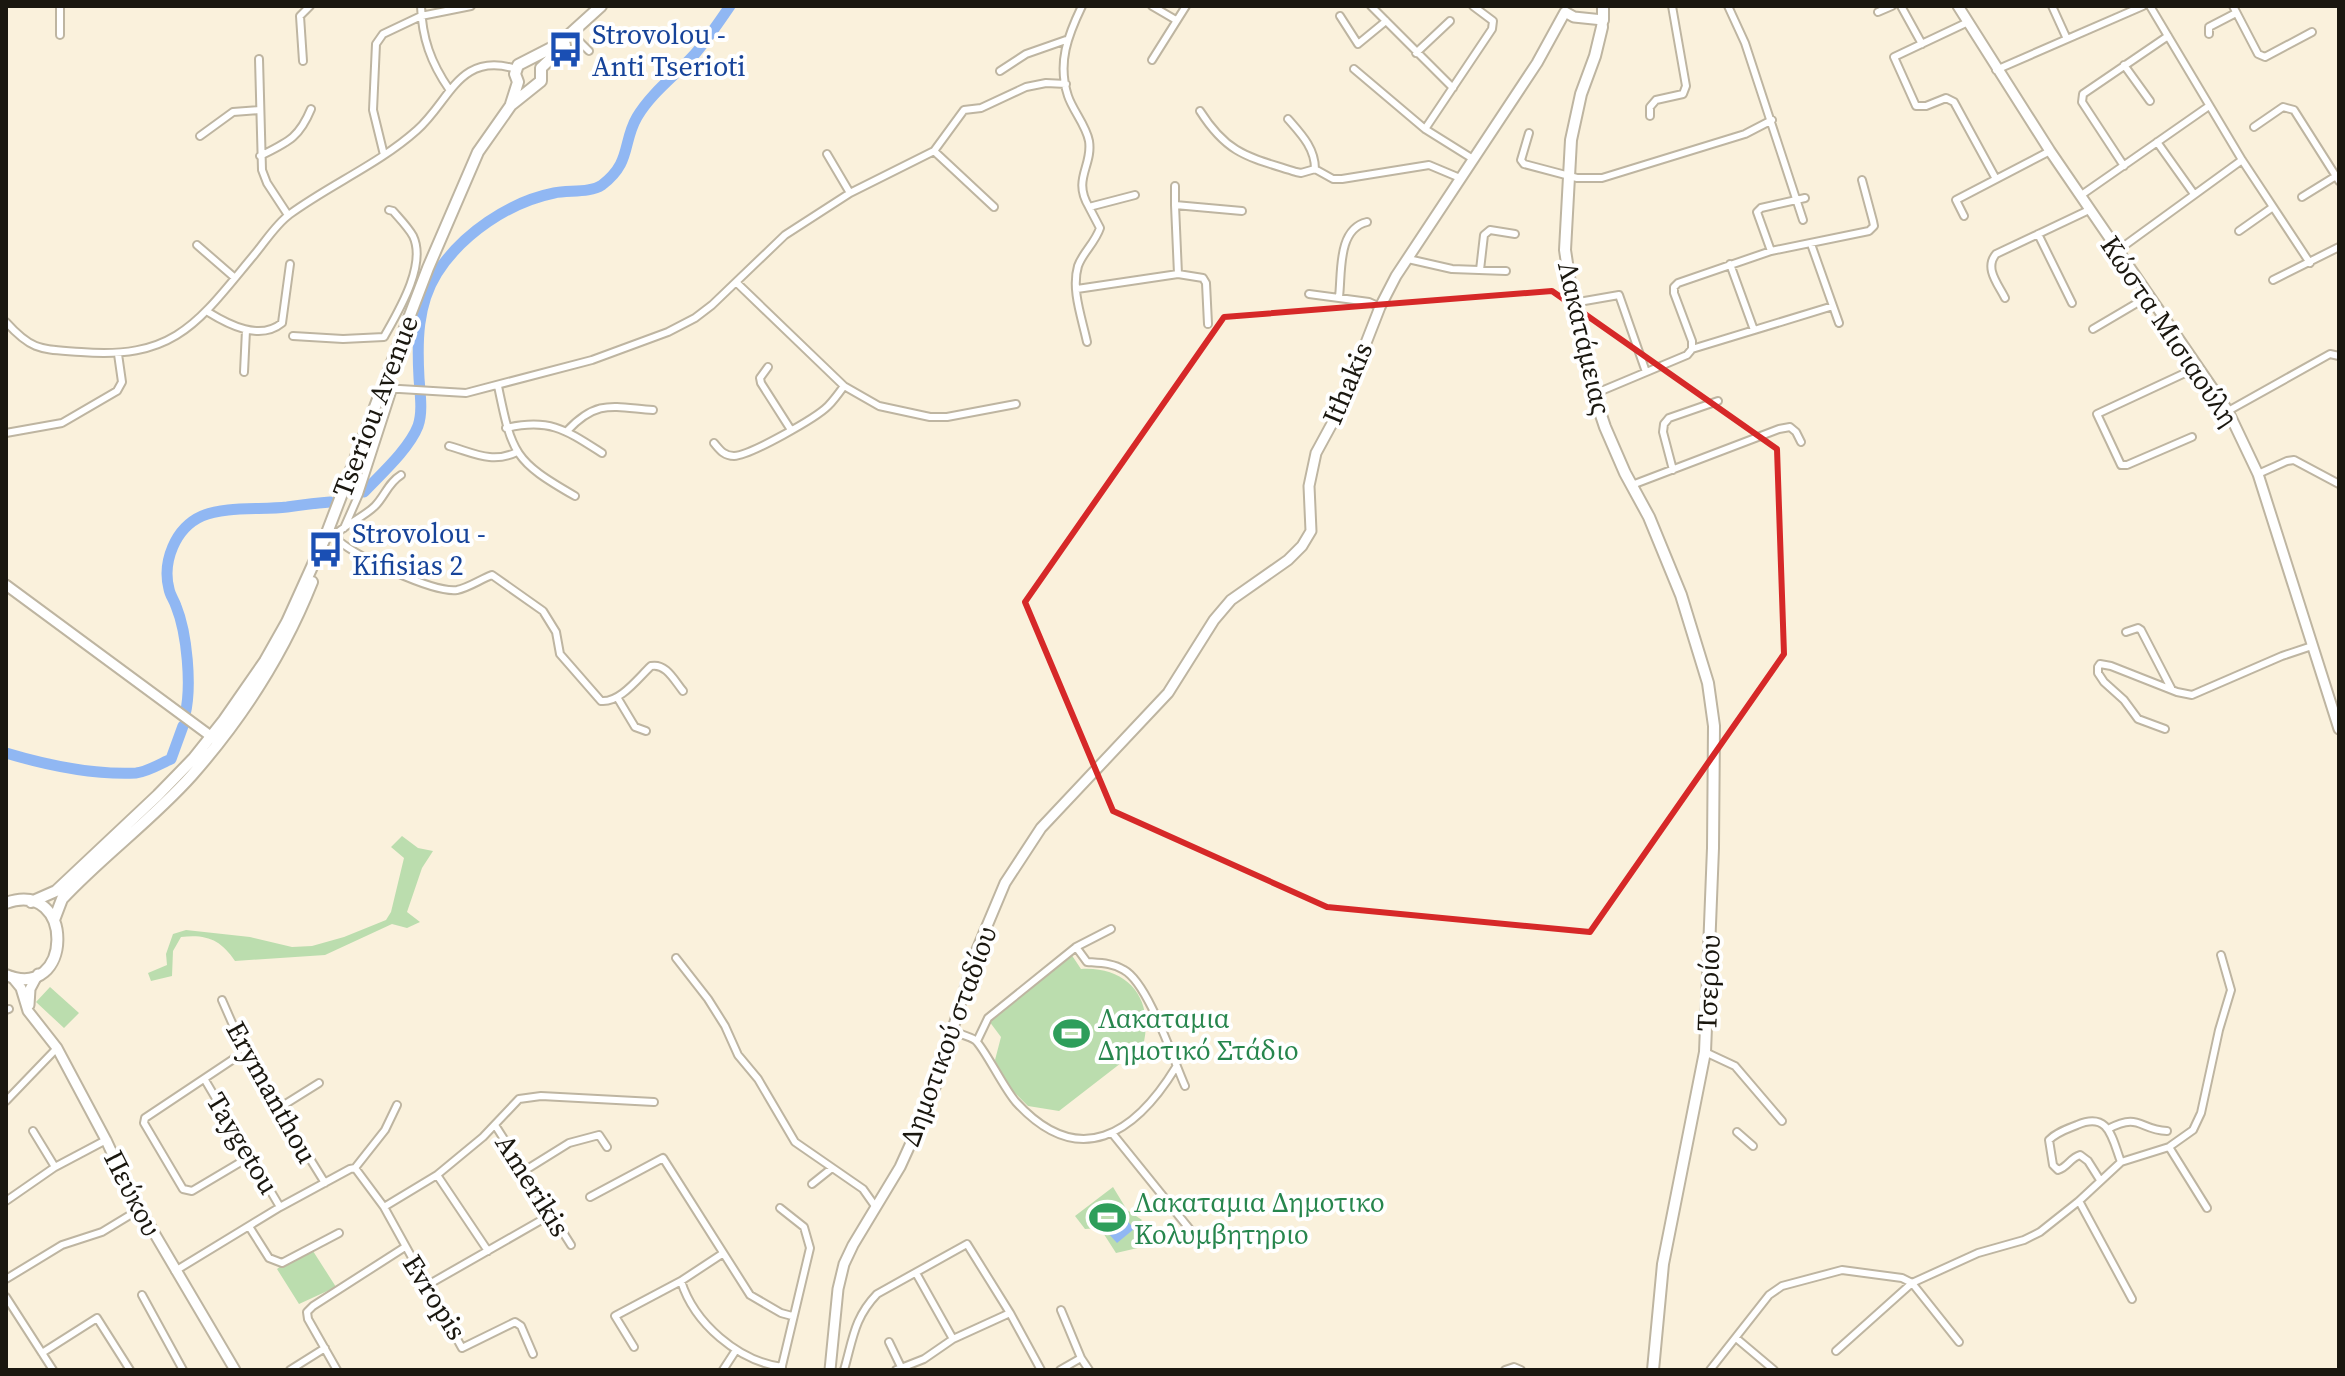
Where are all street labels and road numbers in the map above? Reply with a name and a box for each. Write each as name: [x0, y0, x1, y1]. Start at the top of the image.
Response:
street label: Κώστα Μισιαούλη: [2092, 228, 2248, 434]
street label: Λακατάμειας: [1549, 257, 1621, 419]
street label: Tseriou Avenue: [323, 310, 427, 502]
street label: Ithakis: [1313, 336, 1381, 430]
street label: Δημοτικού σταδίου: [891, 921, 1005, 1151]
street label: Τσερίου: [1687, 934, 1729, 1032]
street label: Erymanthou: [217, 1014, 327, 1170]
street label: Taygetou: [198, 1085, 288, 1201]
street label: Amerikis: [487, 1127, 579, 1243]
street label: Πεύκου: [95, 1144, 171, 1242]
street label: Evropis: [394, 1247, 476, 1347]

